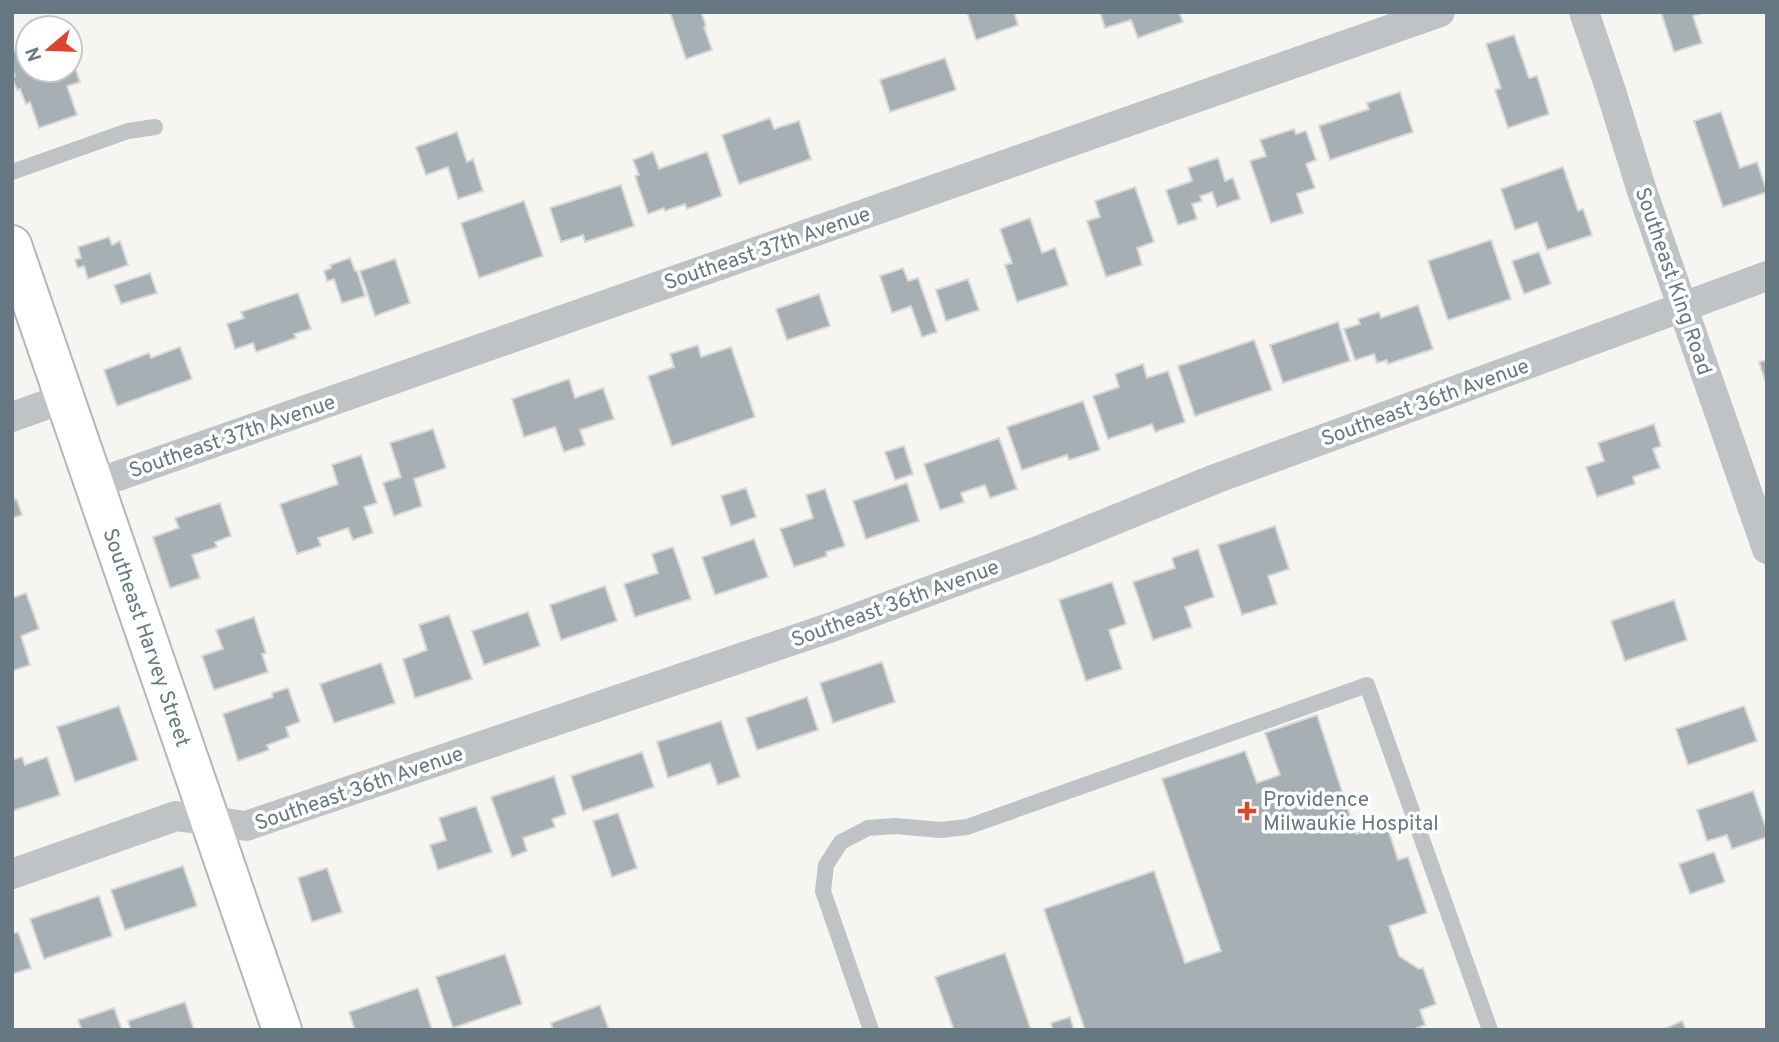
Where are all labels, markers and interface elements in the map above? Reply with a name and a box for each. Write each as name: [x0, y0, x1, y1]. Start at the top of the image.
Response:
north arrow: [14, 14, 84, 84]
text: N: [21, 44, 48, 64]
street label: Southeast King Road: [1628, 184, 1717, 379]
street label: Southeast 37th Avenue: [661, 201, 874, 297]
street label: Southeast 36th Avenue: [1318, 353, 1533, 454]
street label: Southeast 37th Avenue: [126, 389, 339, 485]
street label: Southeast Harvey Street: [95, 525, 196, 751]
street label: Southeast 36th Avenue: [788, 554, 1003, 655]
street label: Southeast 36th Avenue: [252, 741, 467, 838]
place label: Providence Milwaukie Hospital: [1263, 787, 1439, 838]
marker: Providence Milwaukie Hospital: [1237, 801, 1257, 821]

